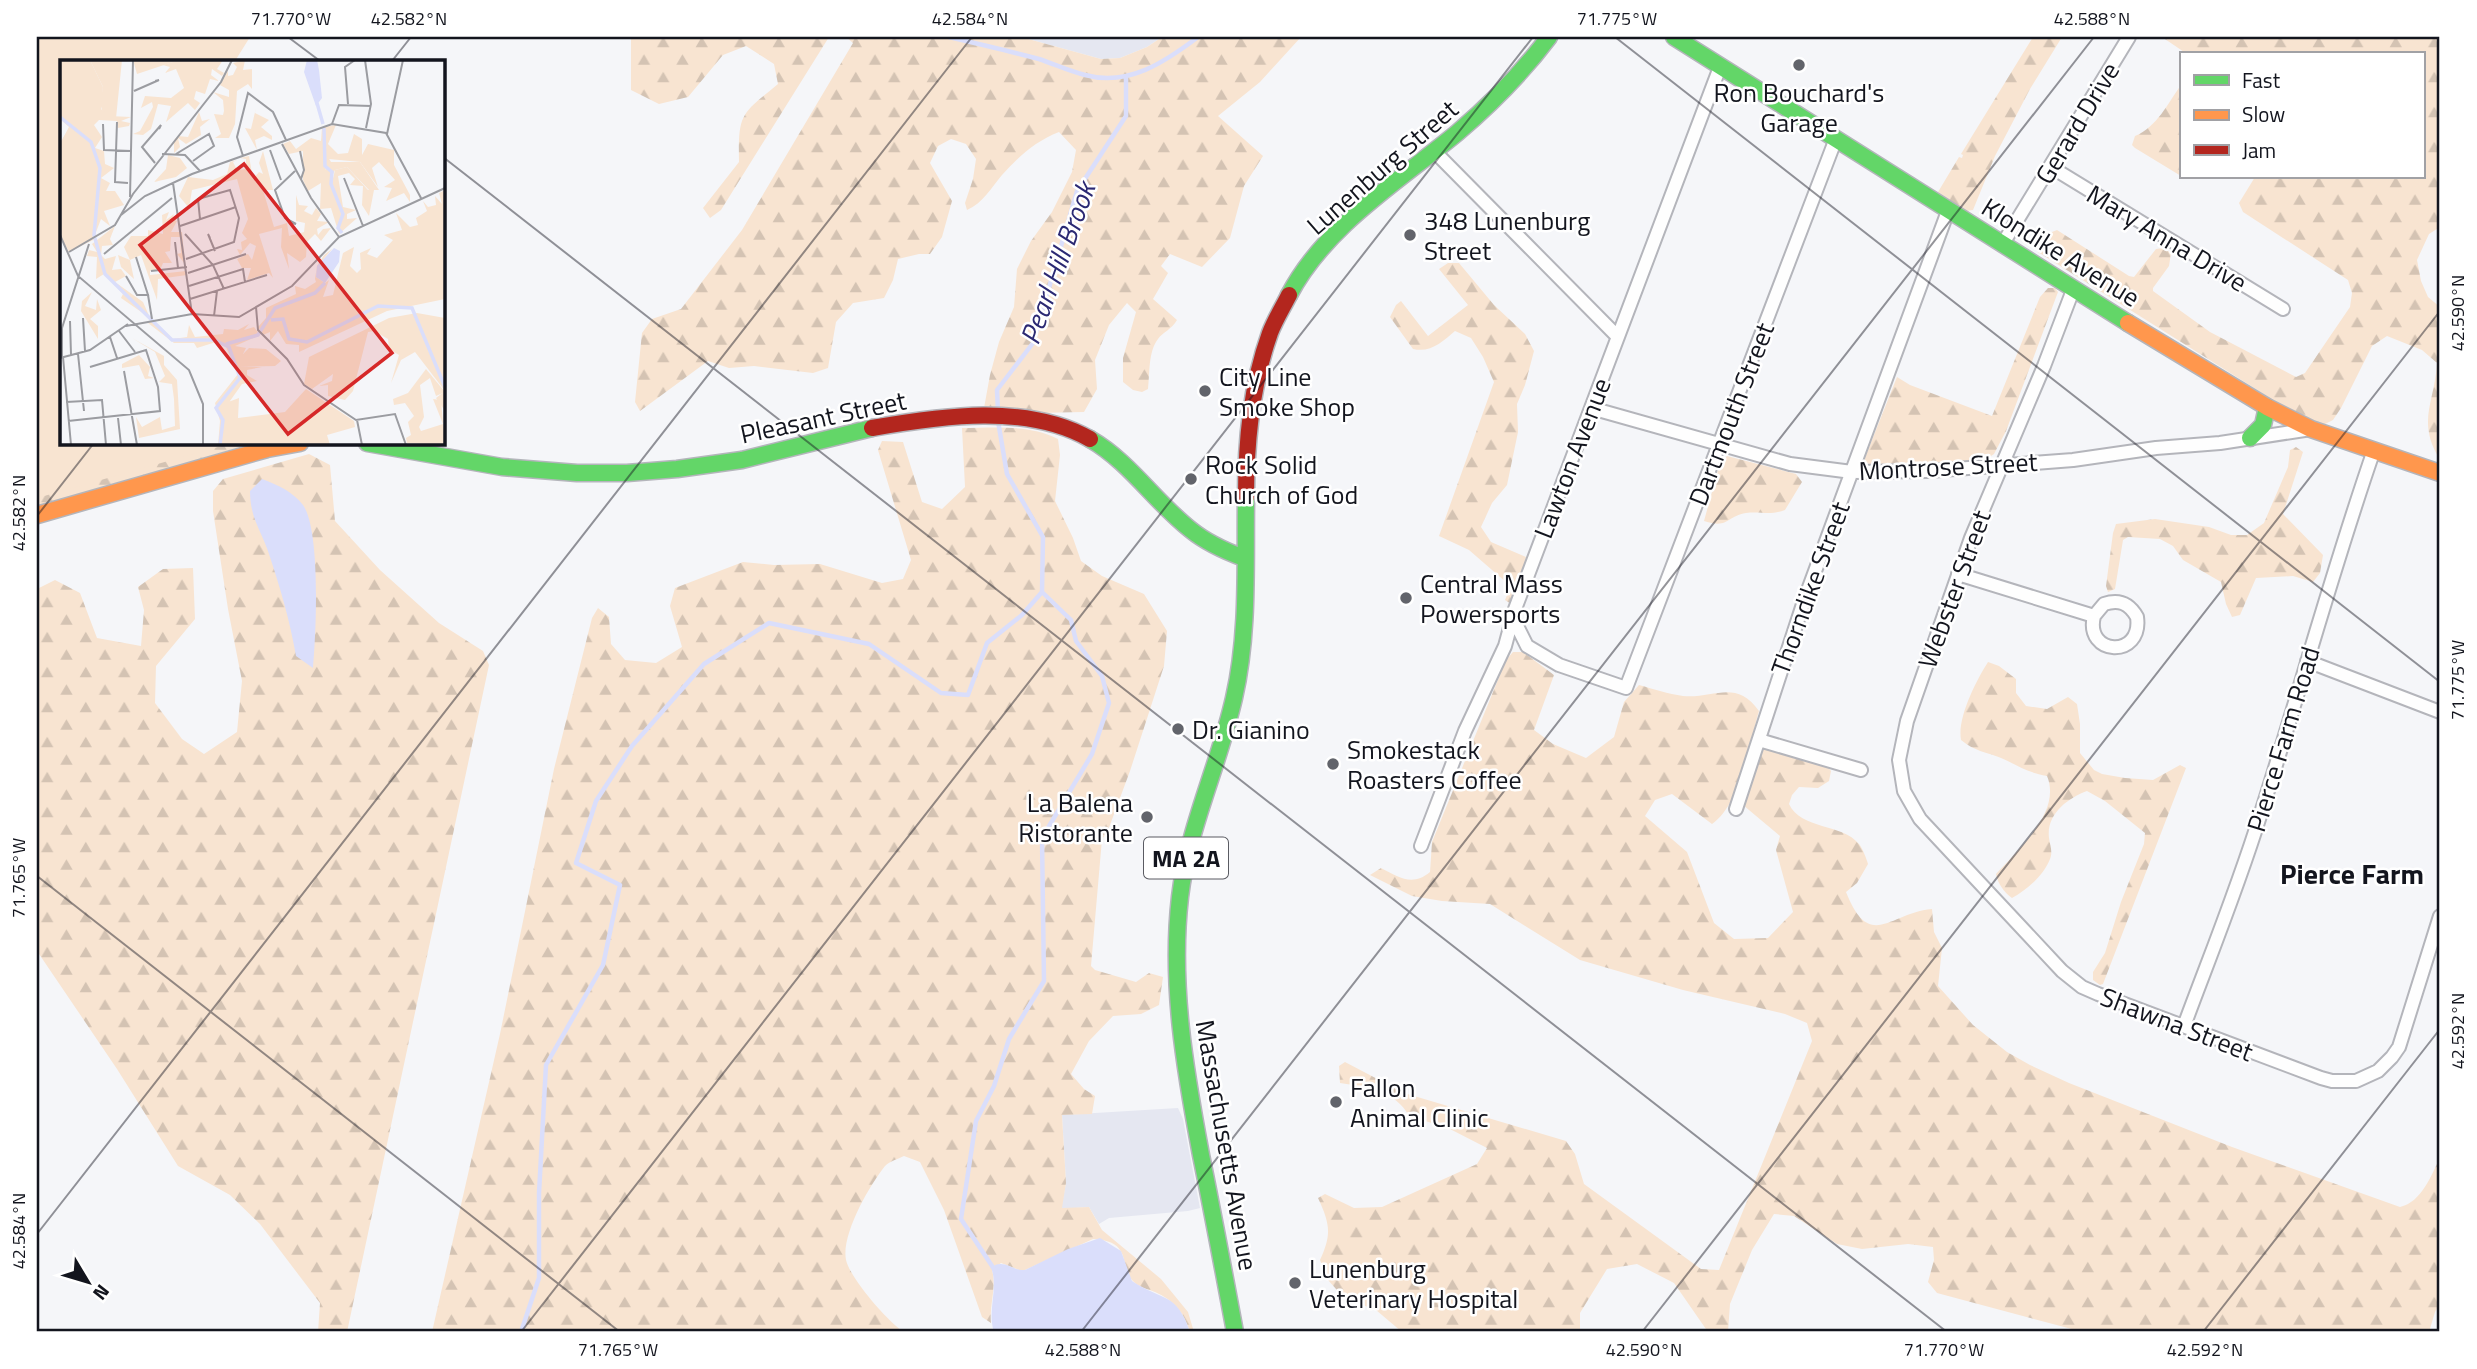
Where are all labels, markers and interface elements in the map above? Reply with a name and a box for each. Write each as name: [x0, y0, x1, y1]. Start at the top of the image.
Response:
text: 71.770°W: [251, 5, 331, 32]
text: 42.582°N: [371, 5, 447, 32]
text: 42.584°N: [932, 5, 1008, 32]
text: 71.775°W: [1577, 5, 1657, 32]
text: 42.588°N: [2054, 5, 2130, 32]
legend: [2180, 52, 2424, 178]
street label: Gerard Drive: [2025, 55, 2129, 191]
marker: Ron Bouchard's Garage: [1791, 57, 1807, 73]
inset map: [60, 60, 444, 444]
text: Fast: [2242, 64, 2281, 96]
place label: Ron Bouchard's Garage: [1714, 73, 1884, 142]
street label: Lunenburg Street: [1298, 90, 1466, 244]
text: Slow: [2242, 98, 2285, 130]
text: Jam: [2242, 134, 2276, 166]
water label: Pearl Hill Brook: [1008, 173, 1107, 350]
street label: Mary Anna Drive: [2079, 175, 2255, 301]
street label: Klondike Avenue: [1974, 188, 2148, 316]
place label: 348 Lunenburg Street: [1424, 201, 1590, 270]
marker: 348 Lunenburg Street: [1402, 227, 1418, 243]
text: 42.590°N: [2444, 275, 2471, 351]
street label: Dartmouth Street: [1678, 317, 1784, 511]
place label: City Line Smoke Shop: [1219, 357, 1355, 426]
street label: Lawton Avenue: [1523, 372, 1621, 544]
street label: Pleasant Street: [737, 380, 909, 454]
marker: City Line Smoke Shop: [1197, 383, 1213, 399]
street label: Montrose Street: [1858, 442, 2038, 490]
place label: Rock Solid Church of God: [1205, 445, 1358, 514]
marker: Rock Solid Church of God: [1183, 471, 1199, 487]
text: 42.582°N: [5, 475, 32, 551]
street label: Thorndike Street: [1761, 496, 1859, 680]
street label: Webster Street: [1907, 505, 2001, 673]
place label: Central Mass Powersports: [1420, 564, 1563, 633]
marker: Central Mass Powersports: [1398, 590, 1414, 606]
text: 71.775°W: [2444, 640, 2471, 720]
street label: Pierce Farm Road: [2236, 642, 2330, 836]
place label: Dr. Gianino: [1192, 710, 1310, 749]
marker: Dr. Gianino: [1170, 721, 1186, 737]
place label: Smokestack Roasters Coffee: [1347, 730, 1522, 799]
marker: Smokestack Roasters Coffee: [1325, 756, 1341, 772]
place label: La Balena Ristorante: [1018, 783, 1133, 852]
marker: La Balena Ristorante: [1139, 809, 1155, 825]
text: 71.765°W: [5, 838, 32, 918]
road number: MA 2A: [1144, 838, 1228, 878]
district label: Pierce Farm: [2280, 852, 2424, 895]
street label: Shawna Street: [2095, 977, 2259, 1071]
text: 42.592°N: [2444, 993, 2471, 1069]
street label: Massachusetts Avenue: [1186, 1017, 1268, 1273]
place label: Fallon Animal Clinic: [1350, 1068, 1488, 1137]
marker: Fallon Animal Clinic: [1328, 1094, 1344, 1110]
text: 42.584°N: [5, 1193, 32, 1269]
north arrow: [52, 1246, 122, 1316]
place label: Lunenburg Veterinary Hospital: [1309, 1249, 1518, 1318]
marker: Lunenburg Veterinary Hospital: [1287, 1275, 1303, 1291]
text: N: [86, 1279, 117, 1307]
text: 71.765°W: [578, 1336, 658, 1363]
text: 42.588°N: [1045, 1336, 1121, 1363]
text: 42.590°N: [1606, 1336, 1682, 1363]
text: 71.770°W: [1904, 1336, 1984, 1363]
text: 42.592°N: [2167, 1336, 2243, 1363]

